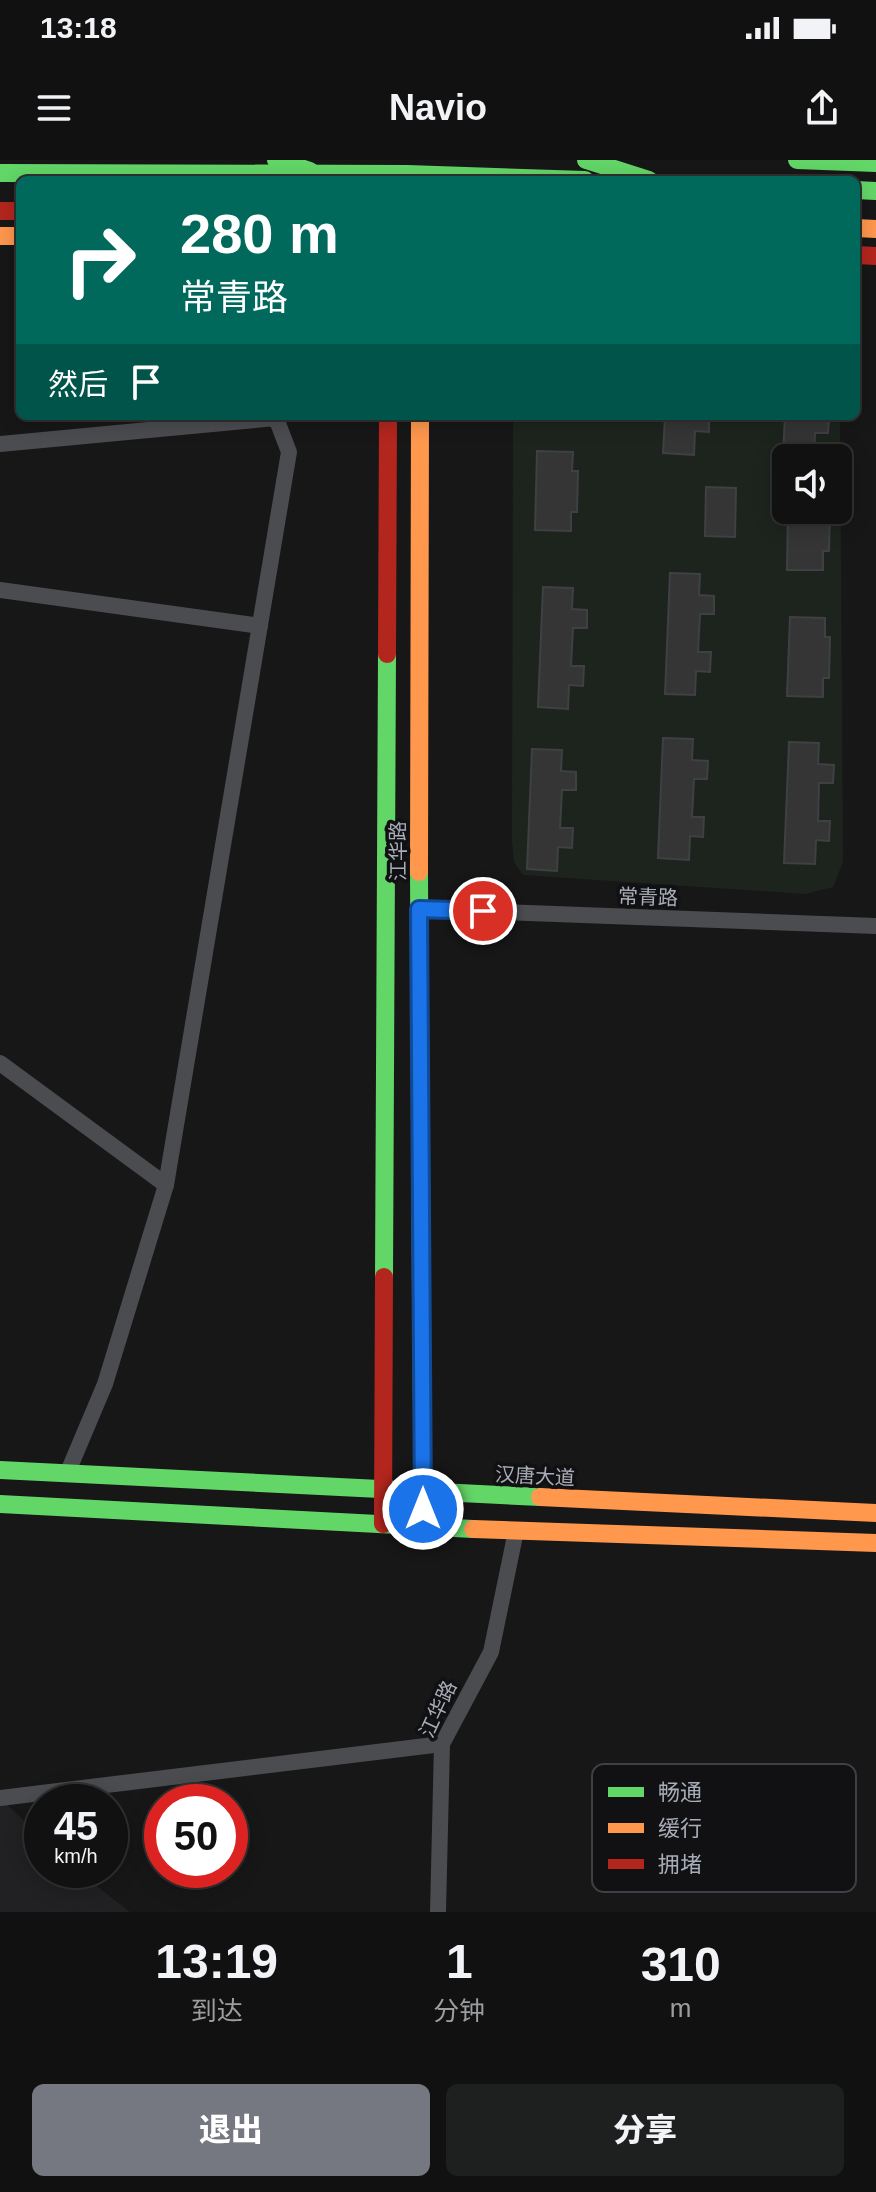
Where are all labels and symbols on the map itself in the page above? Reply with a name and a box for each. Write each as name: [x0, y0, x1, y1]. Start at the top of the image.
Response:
street label: 江华路: [387, 821, 409, 881]
pin: [449, 877, 517, 945]
street label: 常青路: [618, 885, 678, 909]
street label: 汉唐大道: [494, 1463, 576, 1489]
position arrow: [381, 1467, 465, 1551]
street label: 江华路: [415, 1677, 461, 1741]
legend: [592, 1764, 856, 1892]
text: 畅通: [658, 1780, 702, 1805]
speed limit sign: 50: [144, 1784, 248, 1888]
text: 缓行: [658, 1816, 702, 1841]
text: 拥堵: [658, 1852, 702, 1877]

